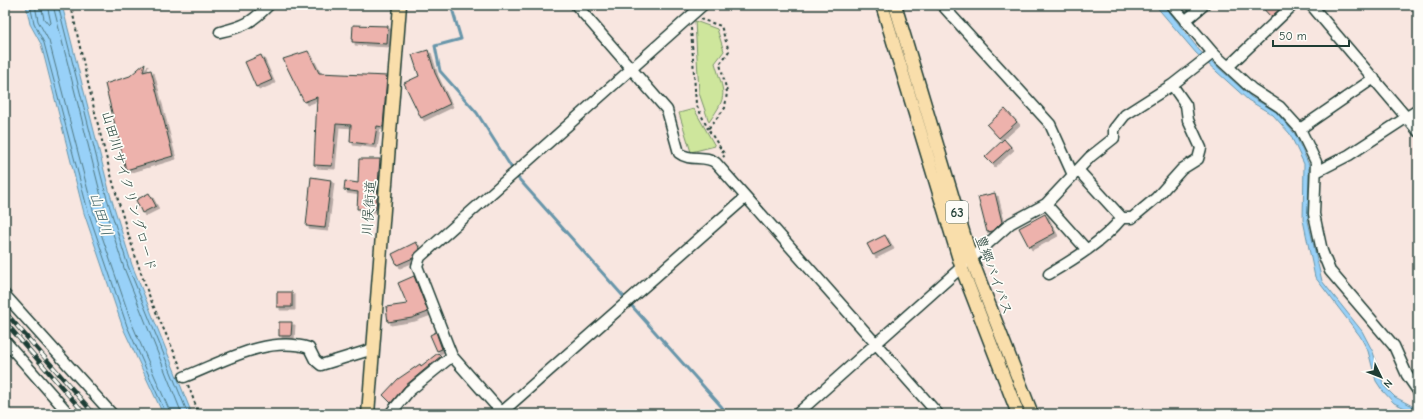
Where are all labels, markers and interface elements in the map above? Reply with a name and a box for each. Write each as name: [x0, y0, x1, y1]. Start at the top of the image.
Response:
scale bar: [1273, 22, 1349, 48]
text: 50 m: [1279, 29, 1307, 43]
street label: 山田川サイクリングロード: [98, 108, 160, 274]
street label: 川俣街道: [359, 179, 379, 237]
water label: 山田川: [86, 190, 116, 238]
road number: 63: [946, 201, 968, 223]
street label: 豊郷バイパス: [972, 233, 1016, 317]
north arrow: [1361, 357, 1401, 397]
text: N: [1381, 376, 1395, 391]

